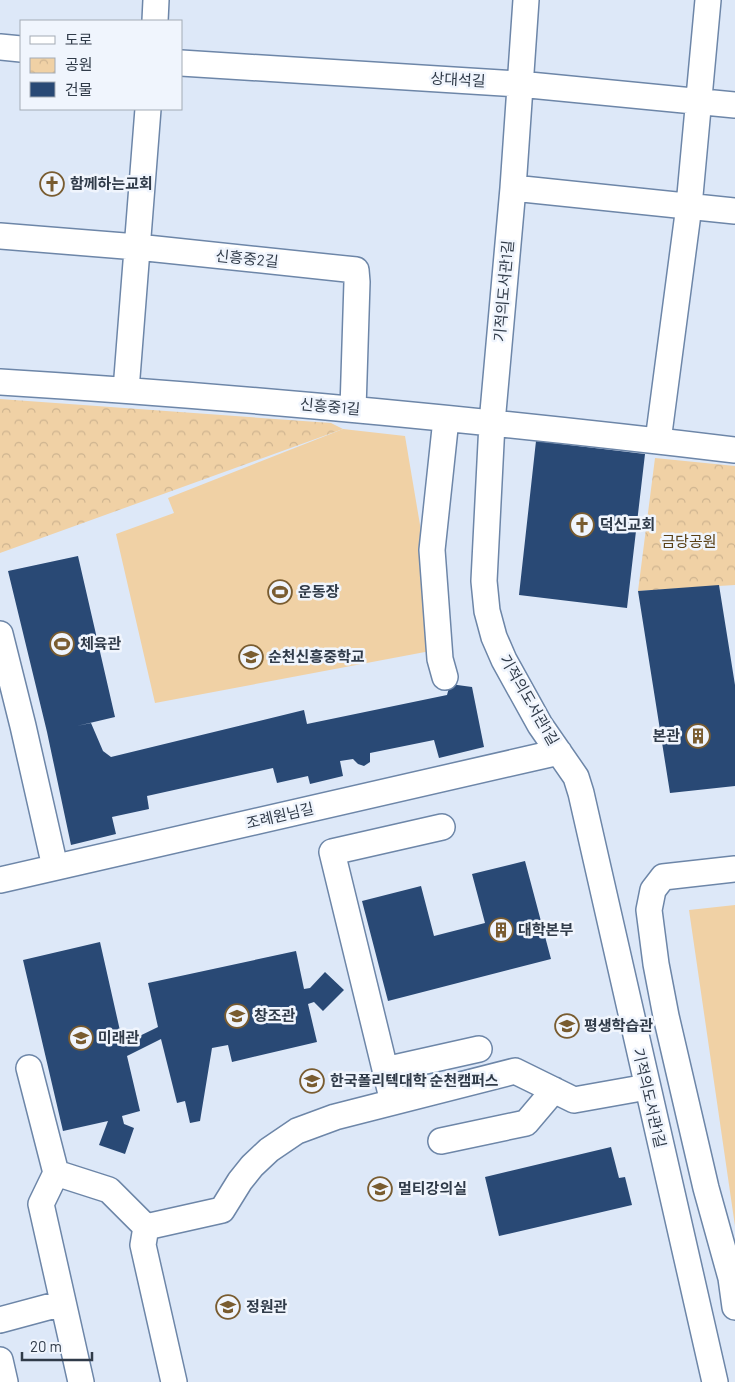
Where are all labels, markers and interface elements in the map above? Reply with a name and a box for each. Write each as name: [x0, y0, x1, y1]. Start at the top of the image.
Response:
legend: [20, 20, 182, 110]
text: 도로: [65, 30, 93, 48]
text: 공원: [65, 55, 93, 73]
street label: 상대석길: [430, 69, 486, 89]
text: 건물: [65, 80, 93, 98]
church icon: 함께하는교회: [39, 171, 65, 197]
place label: 함께하는교회: [70, 174, 153, 192]
street label: 기적의도서관1길: [490, 239, 516, 342]
street label: 신흥중2길: [215, 246, 279, 270]
street label: 신흥중1길: [299, 394, 361, 418]
church icon: 덕신교회: [569, 512, 595, 538]
place label: 덕신교회: [600, 515, 655, 533]
park label: 금당공원: [661, 532, 717, 550]
sports icon: 운동장: [267, 579, 293, 605]
place label: 운동장: [298, 582, 340, 600]
sports icon: 체육관: [49, 631, 75, 657]
place label: 체육관: [80, 634, 122, 652]
school or university icon: 순천신흥중학교: [238, 644, 264, 670]
place label: 순천신흥중학교: [268, 647, 365, 665]
street label: 기적의도서관1길: [497, 651, 563, 748]
building icon: 본관: [685, 723, 711, 749]
place label: 본관: [652, 726, 680, 744]
street label: 조례원님길: [244, 798, 315, 832]
building icon: 대학본부: [488, 917, 514, 943]
place label: 대학본부: [518, 920, 573, 938]
school or university icon: 창조관: [224, 1003, 250, 1029]
place label: 창조관: [254, 1006, 296, 1024]
school or university icon: 평생학습관: [554, 1013, 580, 1039]
place label: 평생학습관: [584, 1016, 653, 1034]
school or university icon: 미래관: [68, 1025, 94, 1051]
place label: 미래관: [98, 1028, 140, 1046]
street label: 기적의도서관1길: [630, 1046, 670, 1149]
school or university icon: 한국폴리텍대학 순천캠퍼스: [299, 1068, 325, 1094]
place label: 한국폴리텍대학 순천캠퍼스: [330, 1071, 499, 1089]
school or university icon: 멀티강의실: [367, 1176, 393, 1202]
place label: 멀티강의실: [398, 1179, 467, 1197]
school or university icon: 정원관: [215, 1294, 241, 1320]
place label: 정원관: [246, 1297, 288, 1315]
scale bar: [22, 1330, 92, 1362]
text: 20 m: [30, 1337, 62, 1355]

